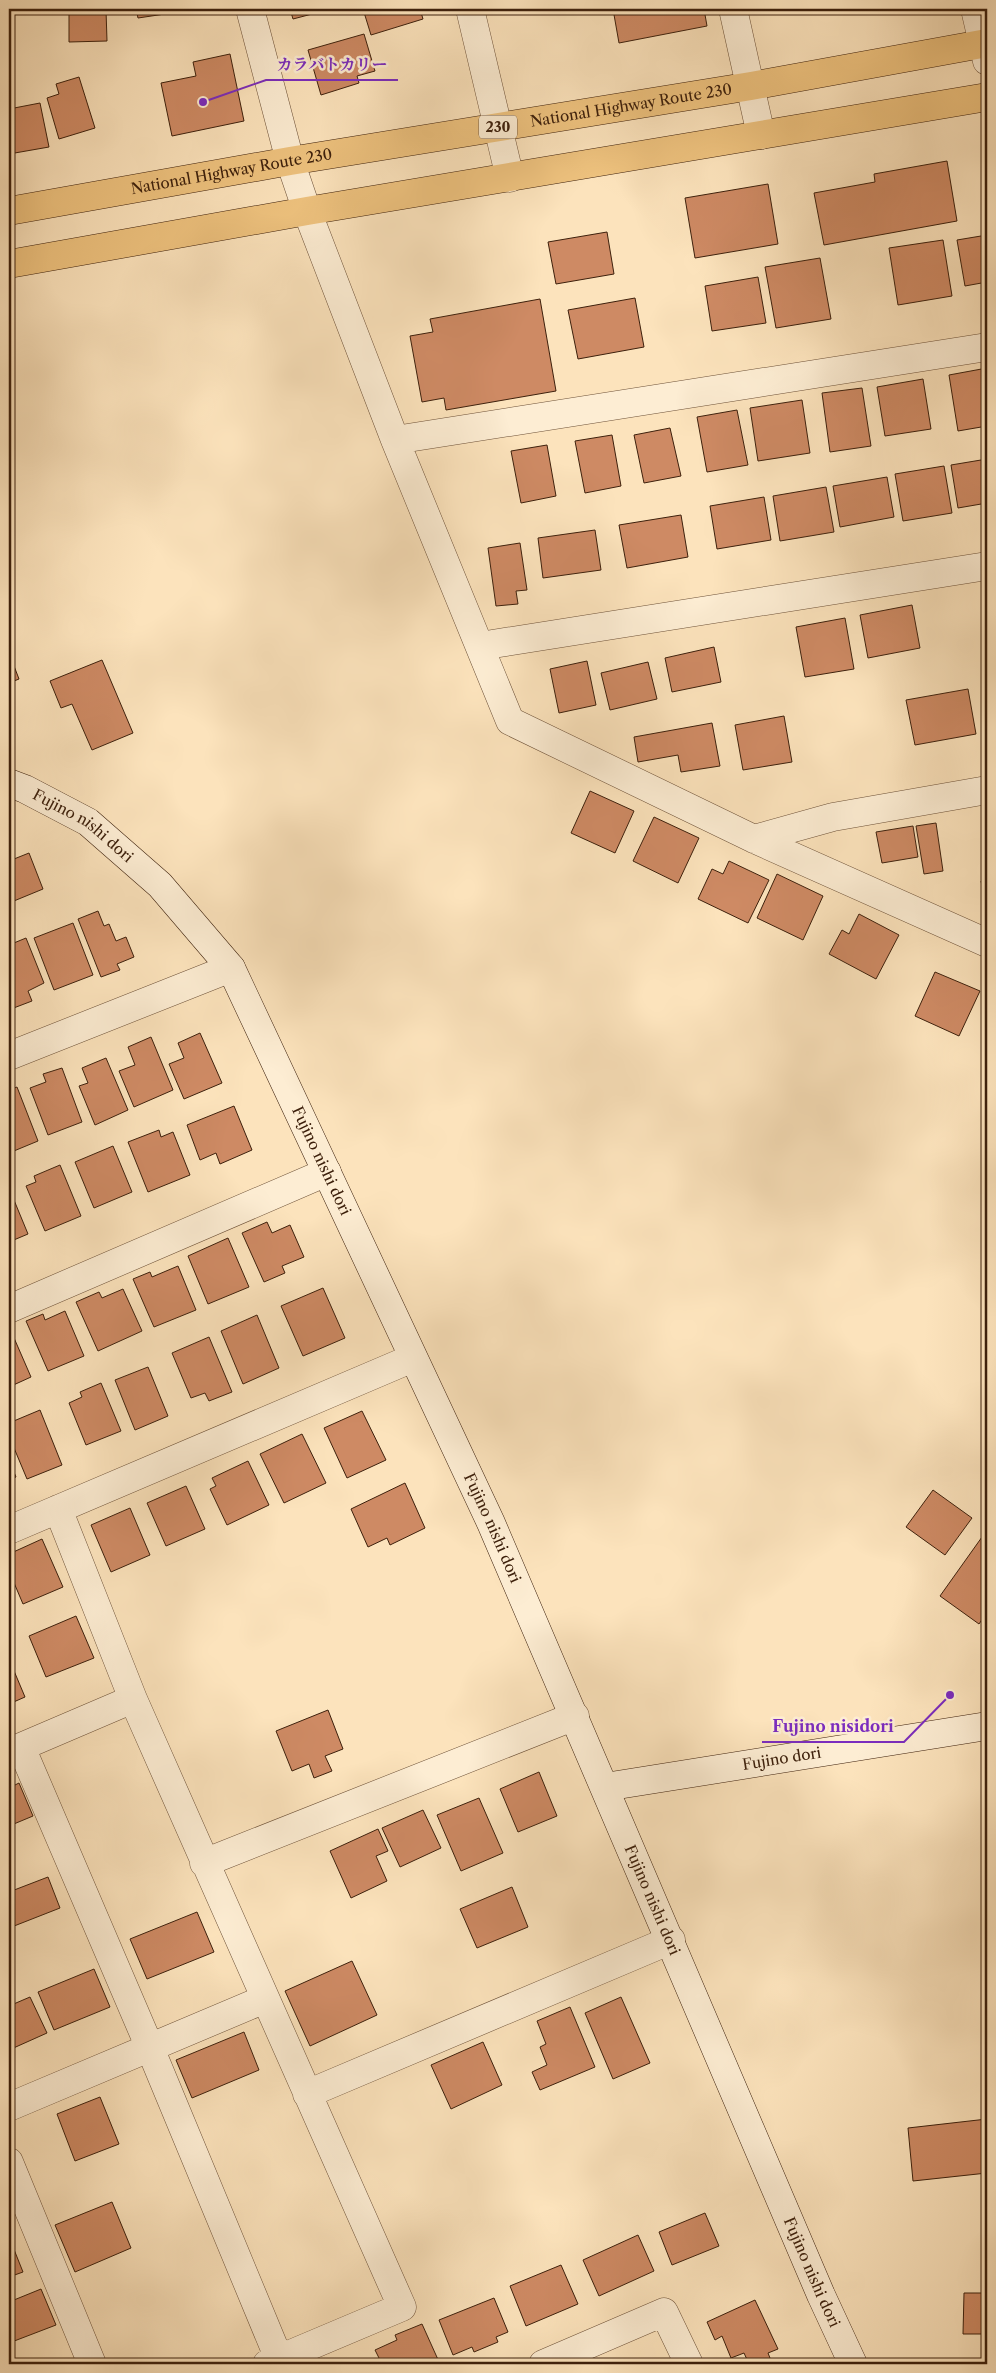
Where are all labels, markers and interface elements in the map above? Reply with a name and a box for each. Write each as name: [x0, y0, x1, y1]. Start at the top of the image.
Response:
callout: カラバトカリー: [266, 49, 398, 80]
text: カラバトカリー: [276, 54, 388, 74]
street label: National Highway Route 230: [529, 79, 733, 131]
road number: 230: [479, 115, 517, 138]
street label: National Highway Route 230: [129, 144, 333, 198]
street label: Fujino nishi dori: [30, 785, 138, 866]
street label: Fujino nishi dori: [288, 1103, 356, 1218]
street label: Fujino nishi dori: [460, 1470, 526, 1586]
callout: Fujino nisidori: [762, 1711, 904, 1742]
text: Fujino nisidori: [772, 1716, 894, 1736]
street label: Fujino dori: [741, 1743, 823, 1774]
street label: Fujino nishi dori: [621, 1842, 685, 1958]
street label: Fujino nishi dori: [780, 2214, 845, 2330]

